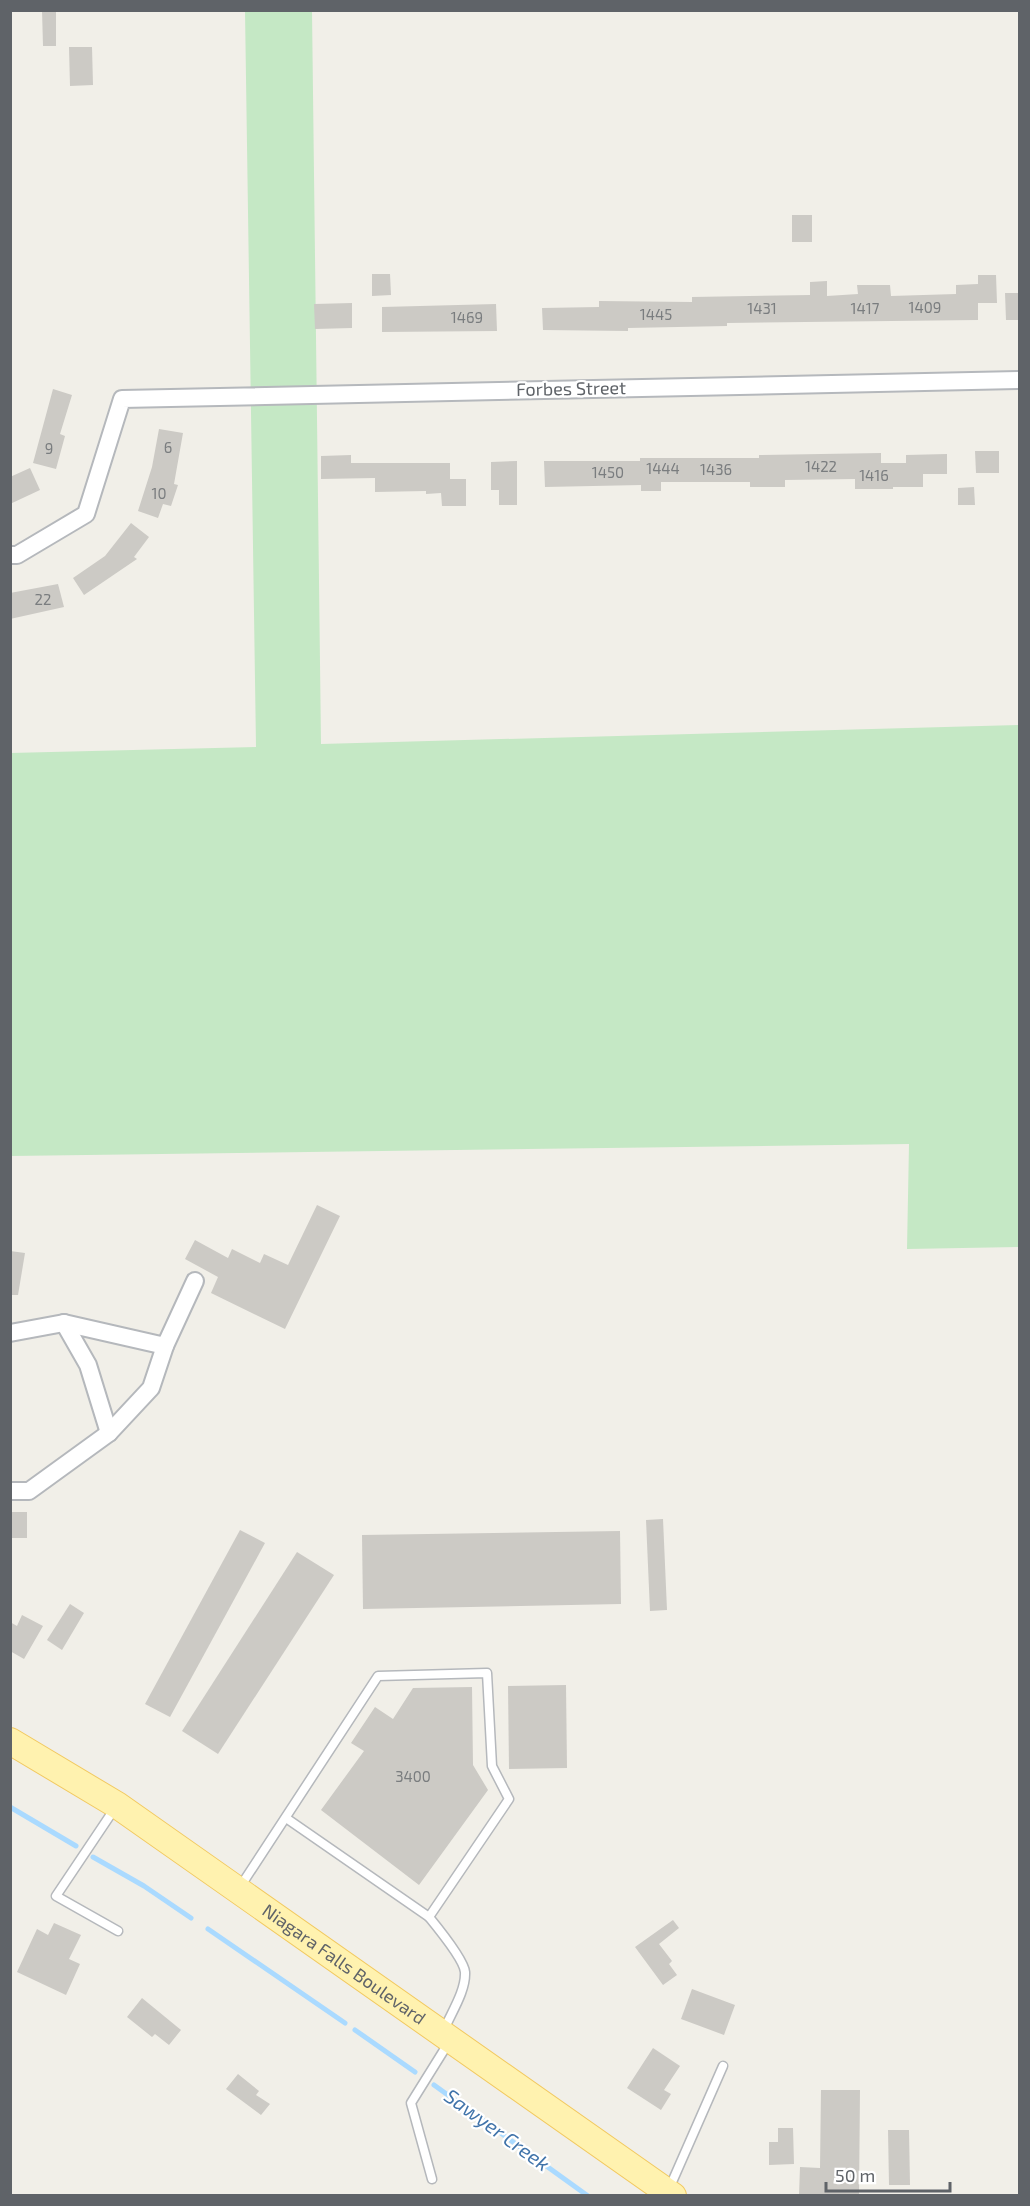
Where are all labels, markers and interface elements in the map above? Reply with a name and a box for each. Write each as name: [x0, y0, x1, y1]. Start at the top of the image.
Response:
house number: 1409: [909, 298, 941, 316]
house number: 1431: [747, 299, 777, 317]
house number: 1417: [851, 299, 880, 317]
house number: 1445: [640, 305, 672, 323]
house number: 1469: [451, 308, 483, 326]
street label: Forbes Street: [516, 376, 626, 400]
house number: 6: [164, 438, 172, 456]
house number: 9: [45, 439, 53, 457]
house number: 1422: [805, 457, 837, 475]
house number: 1444: [646, 459, 680, 477]
house number: 1436: [700, 460, 732, 478]
house number: 1450: [592, 463, 624, 481]
house number: 1416: [859, 466, 889, 484]
house number: 10: [151, 484, 167, 502]
house number: 22: [35, 590, 51, 608]
house number: 3400: [395, 1767, 431, 1785]
street label: Niagara Falls Boulevard: [259, 1899, 430, 2029]
water label: Sawyer Creek: [440, 2083, 555, 2176]
scale bar: [826, 2155, 950, 2193]
text: 50 m: [835, 2164, 875, 2186]

